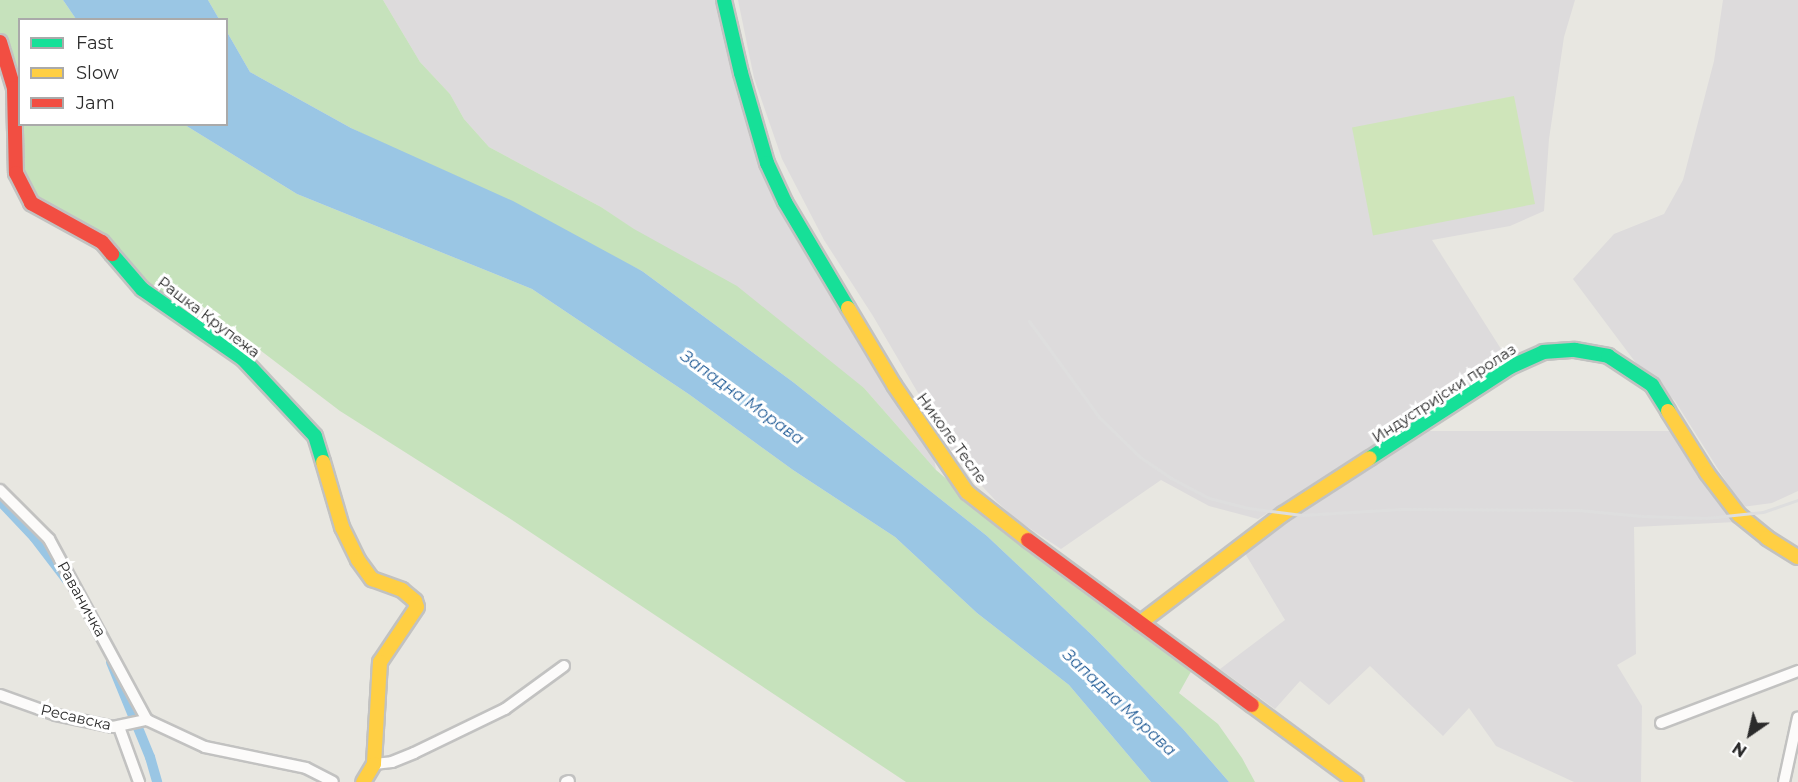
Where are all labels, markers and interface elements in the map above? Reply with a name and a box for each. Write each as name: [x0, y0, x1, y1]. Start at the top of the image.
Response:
legend: [18, 18, 228, 126]
text: Fast: [76, 32, 114, 54]
text: Slow: [76, 62, 119, 84]
text: Jam: [76, 92, 115, 114]
street label: Рашка Крупежа: [154, 273, 264, 361]
street label: Индустријски пролаз: [1369, 340, 1519, 446]
water label: Западна Морава: [677, 347, 807, 449]
street label: Николе Тесле: [913, 389, 991, 487]
street label: Раваничка: [54, 558, 110, 640]
water label: Западна Морава: [1058, 646, 1180, 760]
street label: Ресавска: [39, 700, 113, 734]
north arrow: [1720, 704, 1780, 764]
text: N: [1729, 738, 1750, 761]

